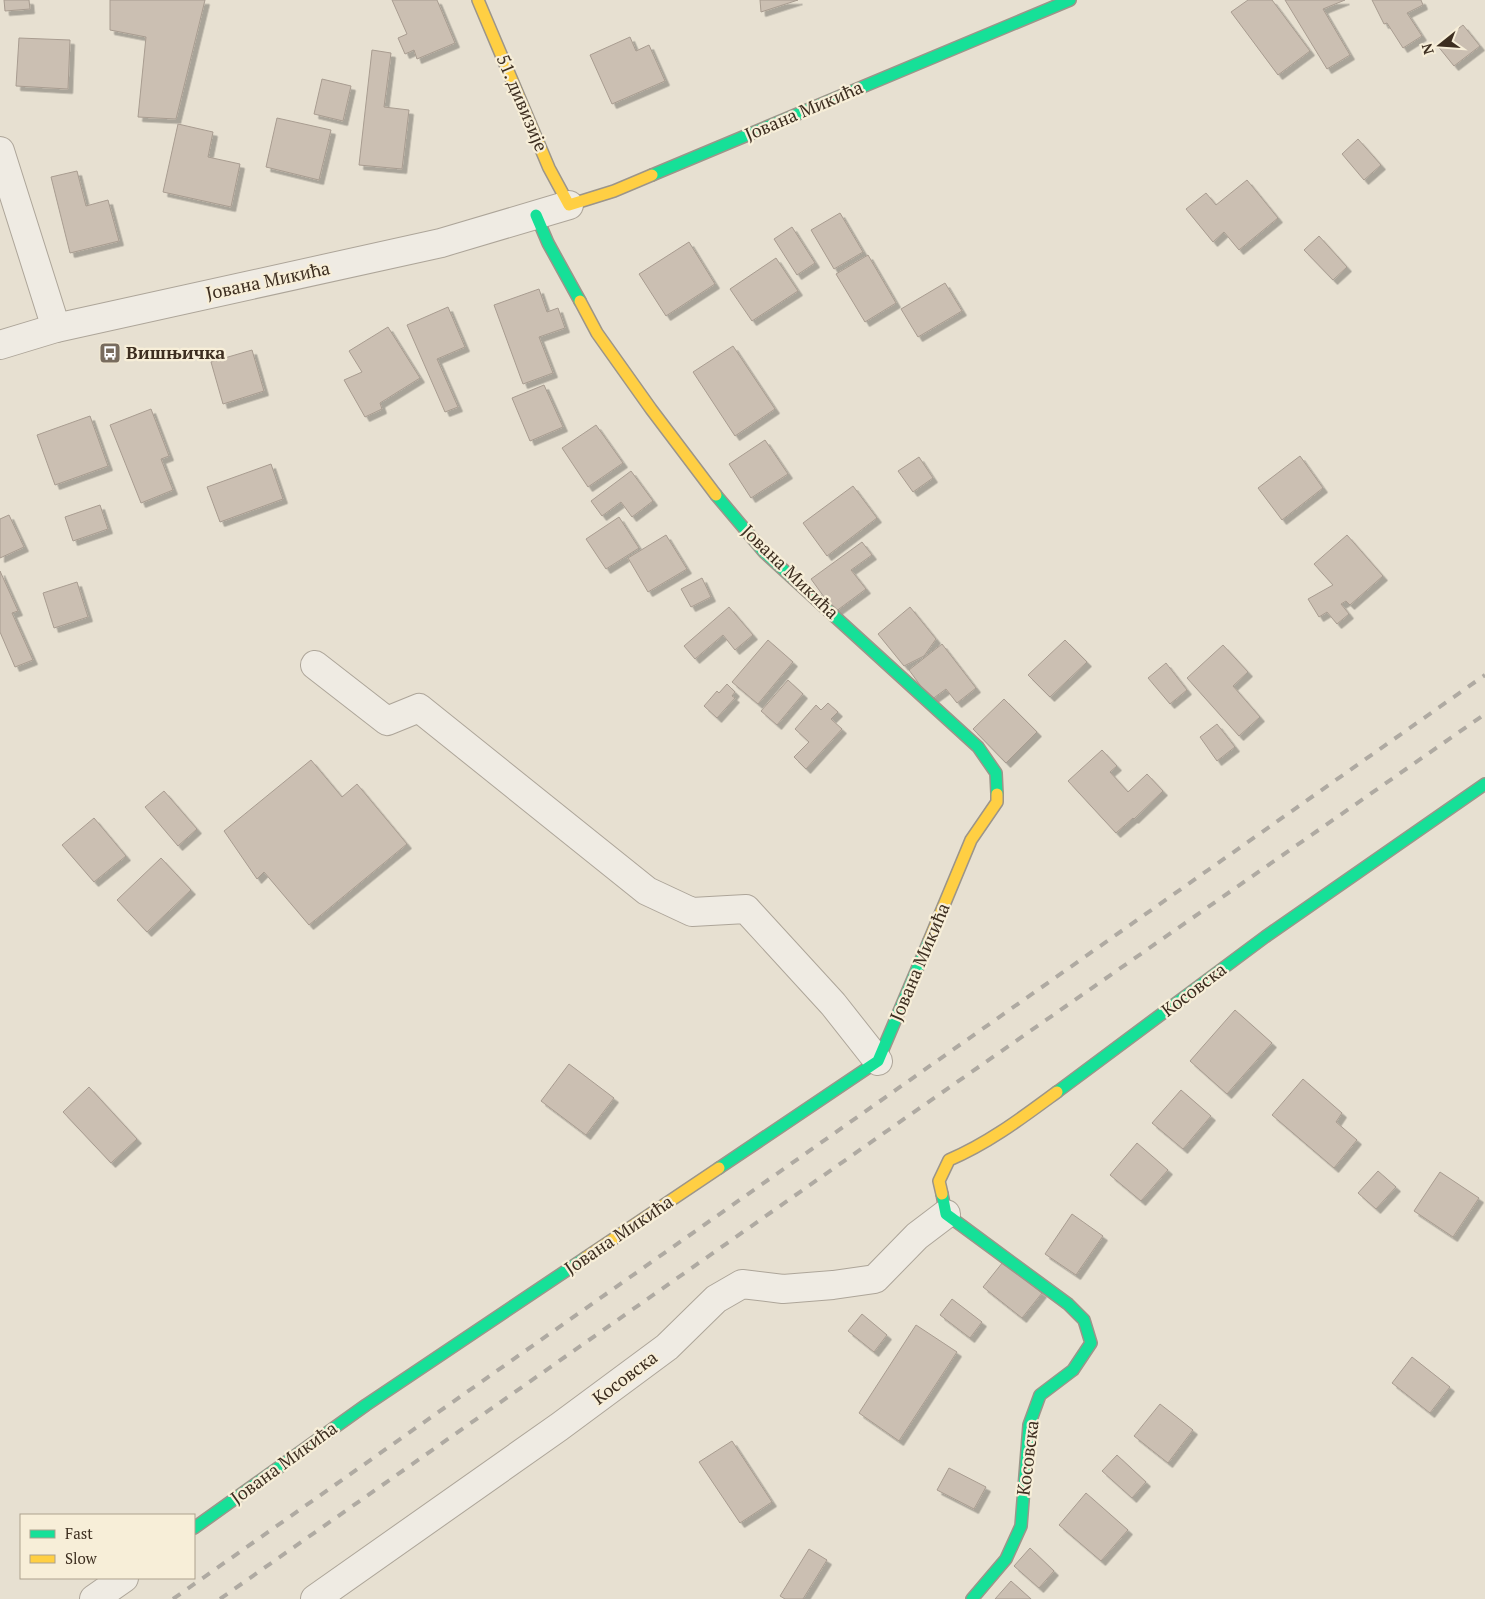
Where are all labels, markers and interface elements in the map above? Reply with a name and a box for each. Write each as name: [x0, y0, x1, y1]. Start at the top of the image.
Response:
north arrow: [1415, 20, 1465, 70]
text: N: [1416, 41, 1438, 57]
street label: 51. дивизије: [492, 50, 554, 155]
street label: Јована Микића: [741, 74, 866, 146]
street label: Јована Микића: [204, 255, 332, 305]
place label: Вишњичка: [126, 340, 225, 364]
bus stop icon: Вишњичка: [98, 341, 122, 365]
street label: Јована Микића: [737, 519, 844, 624]
street label: Јована Микића: [883, 899, 955, 1024]
street label: Косовска: [1156, 957, 1231, 1022]
street label: Јована Микића: [559, 1189, 677, 1279]
street label: Косовска: [587, 1345, 662, 1410]
street label: Јована Микића: [225, 1415, 341, 1509]
street label: Косовска: [1010, 1419, 1044, 1497]
legend: [20, 1514, 195, 1579]
text: Fast: [65, 1523, 93, 1543]
text: Slow: [65, 1548, 98, 1568]

